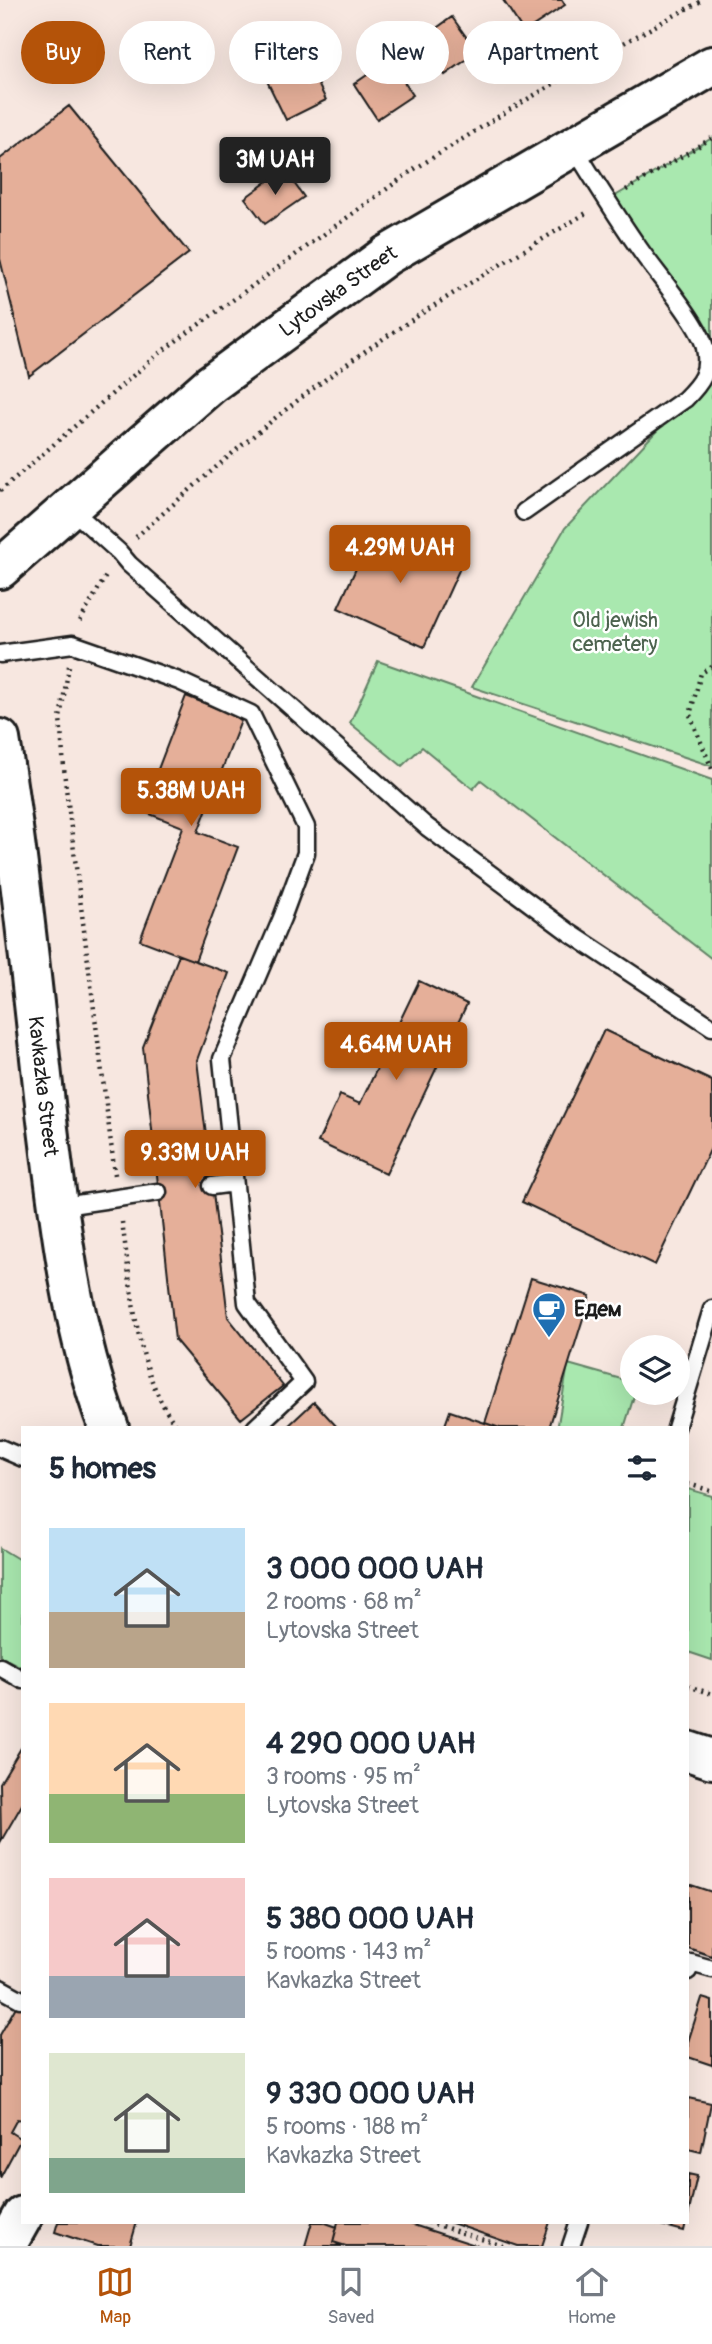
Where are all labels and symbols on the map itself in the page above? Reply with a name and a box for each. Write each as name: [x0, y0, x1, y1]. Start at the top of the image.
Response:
pin: 3M UAH: [218, 138, 332, 197]
street label: Lytovska Street: [274, 239, 402, 343]
pin: 4.29M UAH: [320, 526, 480, 585]
park label: Old jewish cemetery: [572, 607, 658, 658]
pin: 5.38M UAH: [111, 768, 271, 828]
street label: Kavkazka Street: [22, 1015, 65, 1159]
pin: 4.64M UAH: [316, 1023, 476, 1082]
pin: 9.33M UAH: [115, 1130, 275, 1190]
cafe icon: Едем: [530, 1290, 568, 1339]
place label: Едем: [574, 1296, 622, 1323]

